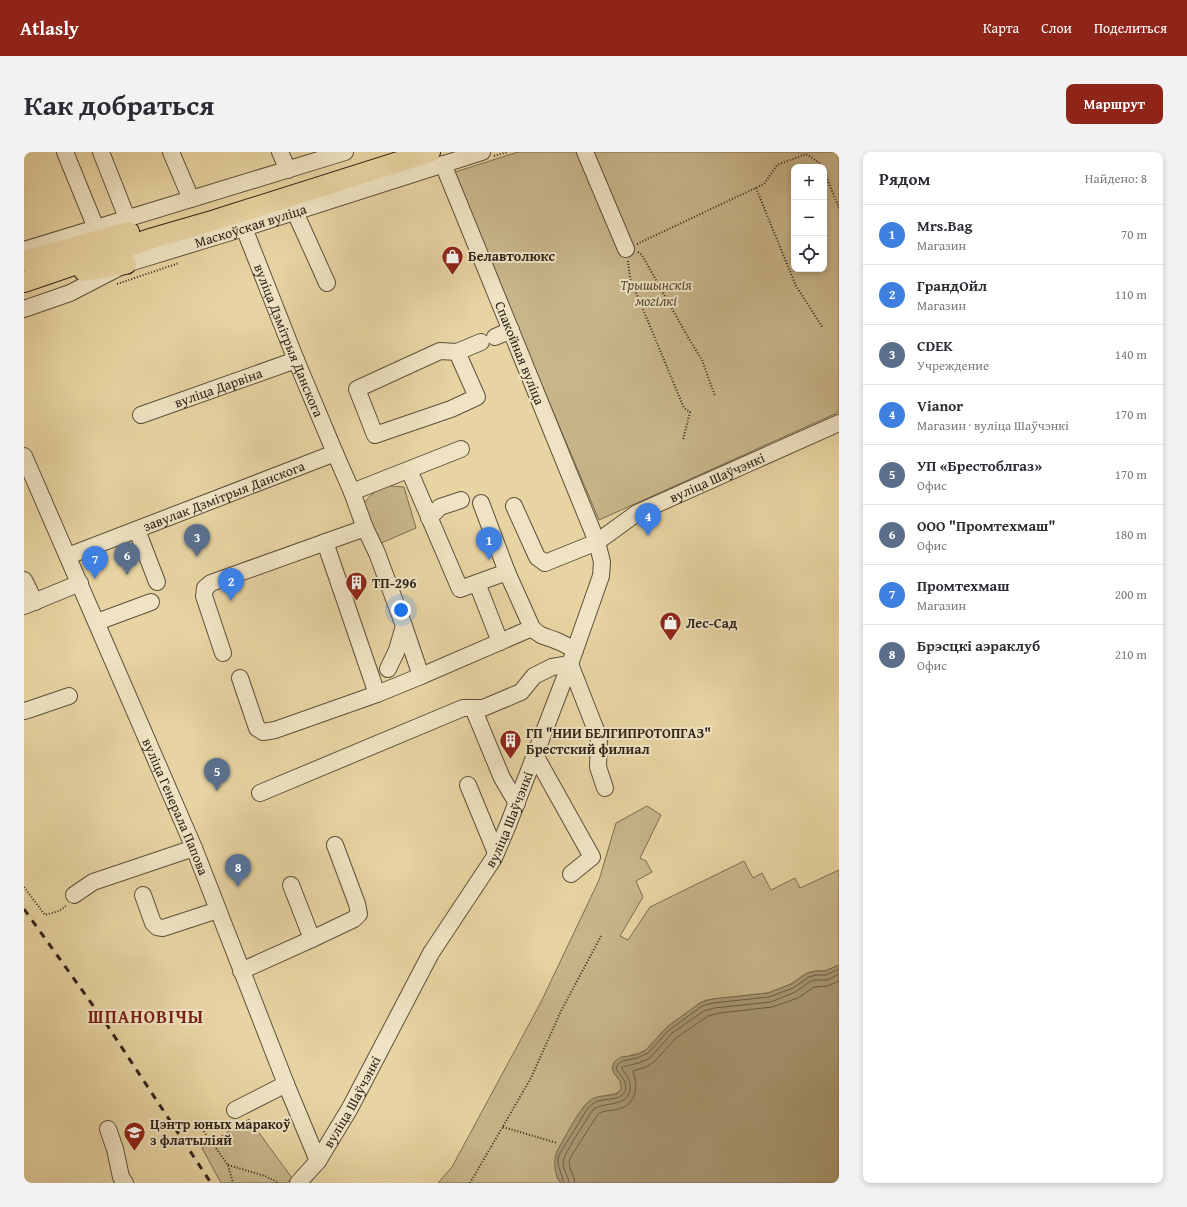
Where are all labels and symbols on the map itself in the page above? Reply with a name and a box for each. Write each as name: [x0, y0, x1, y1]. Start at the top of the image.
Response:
street label: Маскоўская вуліца: [192, 199, 309, 253]
shop icon: Белавтолюкс: [440, 243, 466, 276]
place label: Белавтолюкс: [468, 246, 556, 266]
street label: вуліца Дзмітрыя Данскога: [249, 261, 329, 420]
park label: Трышынскія могілкі: [620, 275, 692, 311]
street label: Спакойная вуліца: [490, 298, 550, 408]
street label: вуліца Дарвіна: [172, 363, 265, 412]
street label: вуліца Шаўчэнкі: [666, 447, 768, 507]
street label: завулак Дзмітрыя Данскога: [140, 456, 308, 536]
pin: 4: [635, 503, 661, 536]
pin: 3: [184, 524, 210, 557]
pin: 1: [476, 527, 502, 560]
pin: 6: [114, 542, 140, 575]
pin: 7: [82, 546, 108, 579]
pin: 2: [218, 568, 244, 601]
building icon: ТП-296: [343, 570, 369, 603]
place label: ТП-296: [372, 573, 417, 593]
your location: [391, 600, 411, 620]
shop icon: Лес-Сад: [657, 610, 683, 643]
place label: Лес-Сад: [686, 613, 738, 633]
place label: ГП "НИИ БЕЛГИПРОТОПГАЗ" Брестский филиал: [526, 723, 711, 759]
building icon: ГП "НИИ БЕЛГИПРОТОПГАЗ" Брестский филиал: [498, 728, 524, 761]
street label: вуліца Генерала Папова: [137, 735, 214, 878]
pin: 5: [204, 758, 230, 791]
street label: вуліца Шаўчэнкі: [480, 768, 538, 872]
pin: 8: [225, 854, 251, 887]
district label: ШПАНОВІЧЫ: [88, 1003, 204, 1030]
street label: вуліца Шаўчэнкі: [318, 1052, 386, 1152]
place label: Цэнтр юных маракоў з флатыліяй: [150, 1114, 291, 1150]
school or university icon: Цэнтр юных маракоў з флатыліяй: [121, 1119, 147, 1152]

